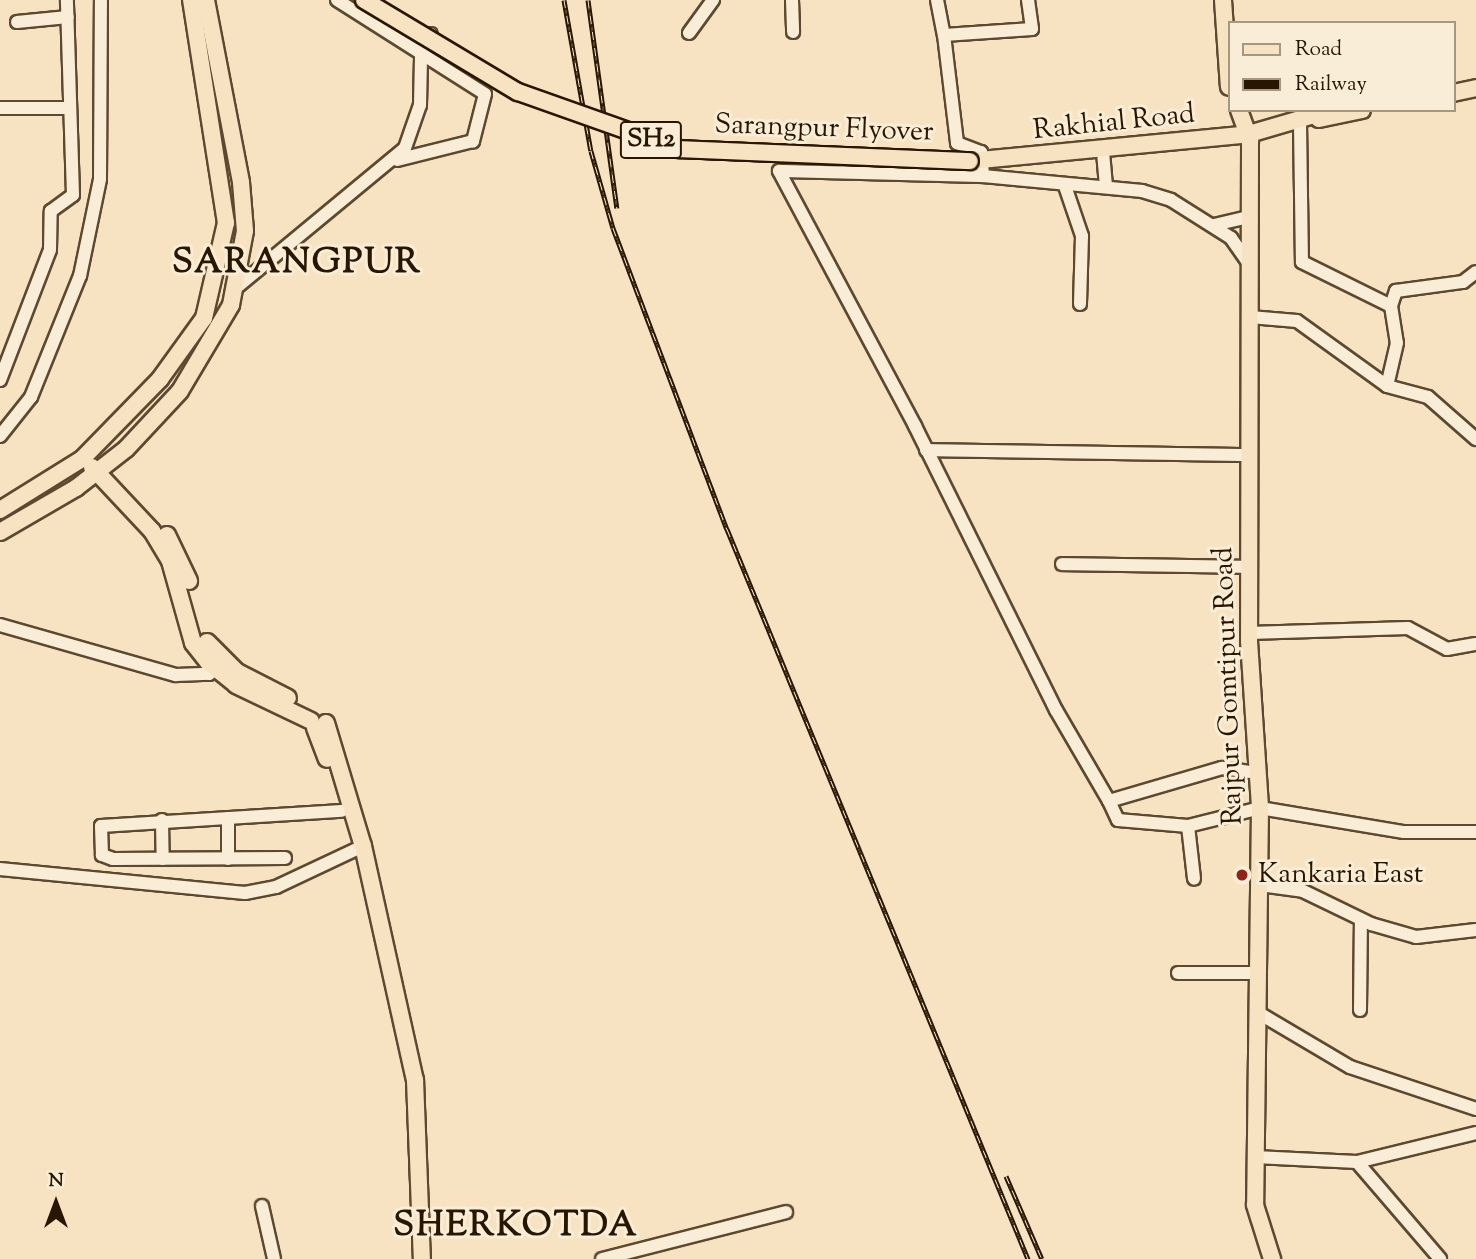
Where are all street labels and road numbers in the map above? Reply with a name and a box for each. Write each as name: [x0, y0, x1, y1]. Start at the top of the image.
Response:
street label: Rakhial Road: [1032, 98, 1196, 148]
street label: Sarangpur Flyover: [714, 108, 934, 150]
road number: SH2: [620, 118, 682, 162]
street label: Rajpur Gomtipur Road: [1207, 546, 1251, 826]

